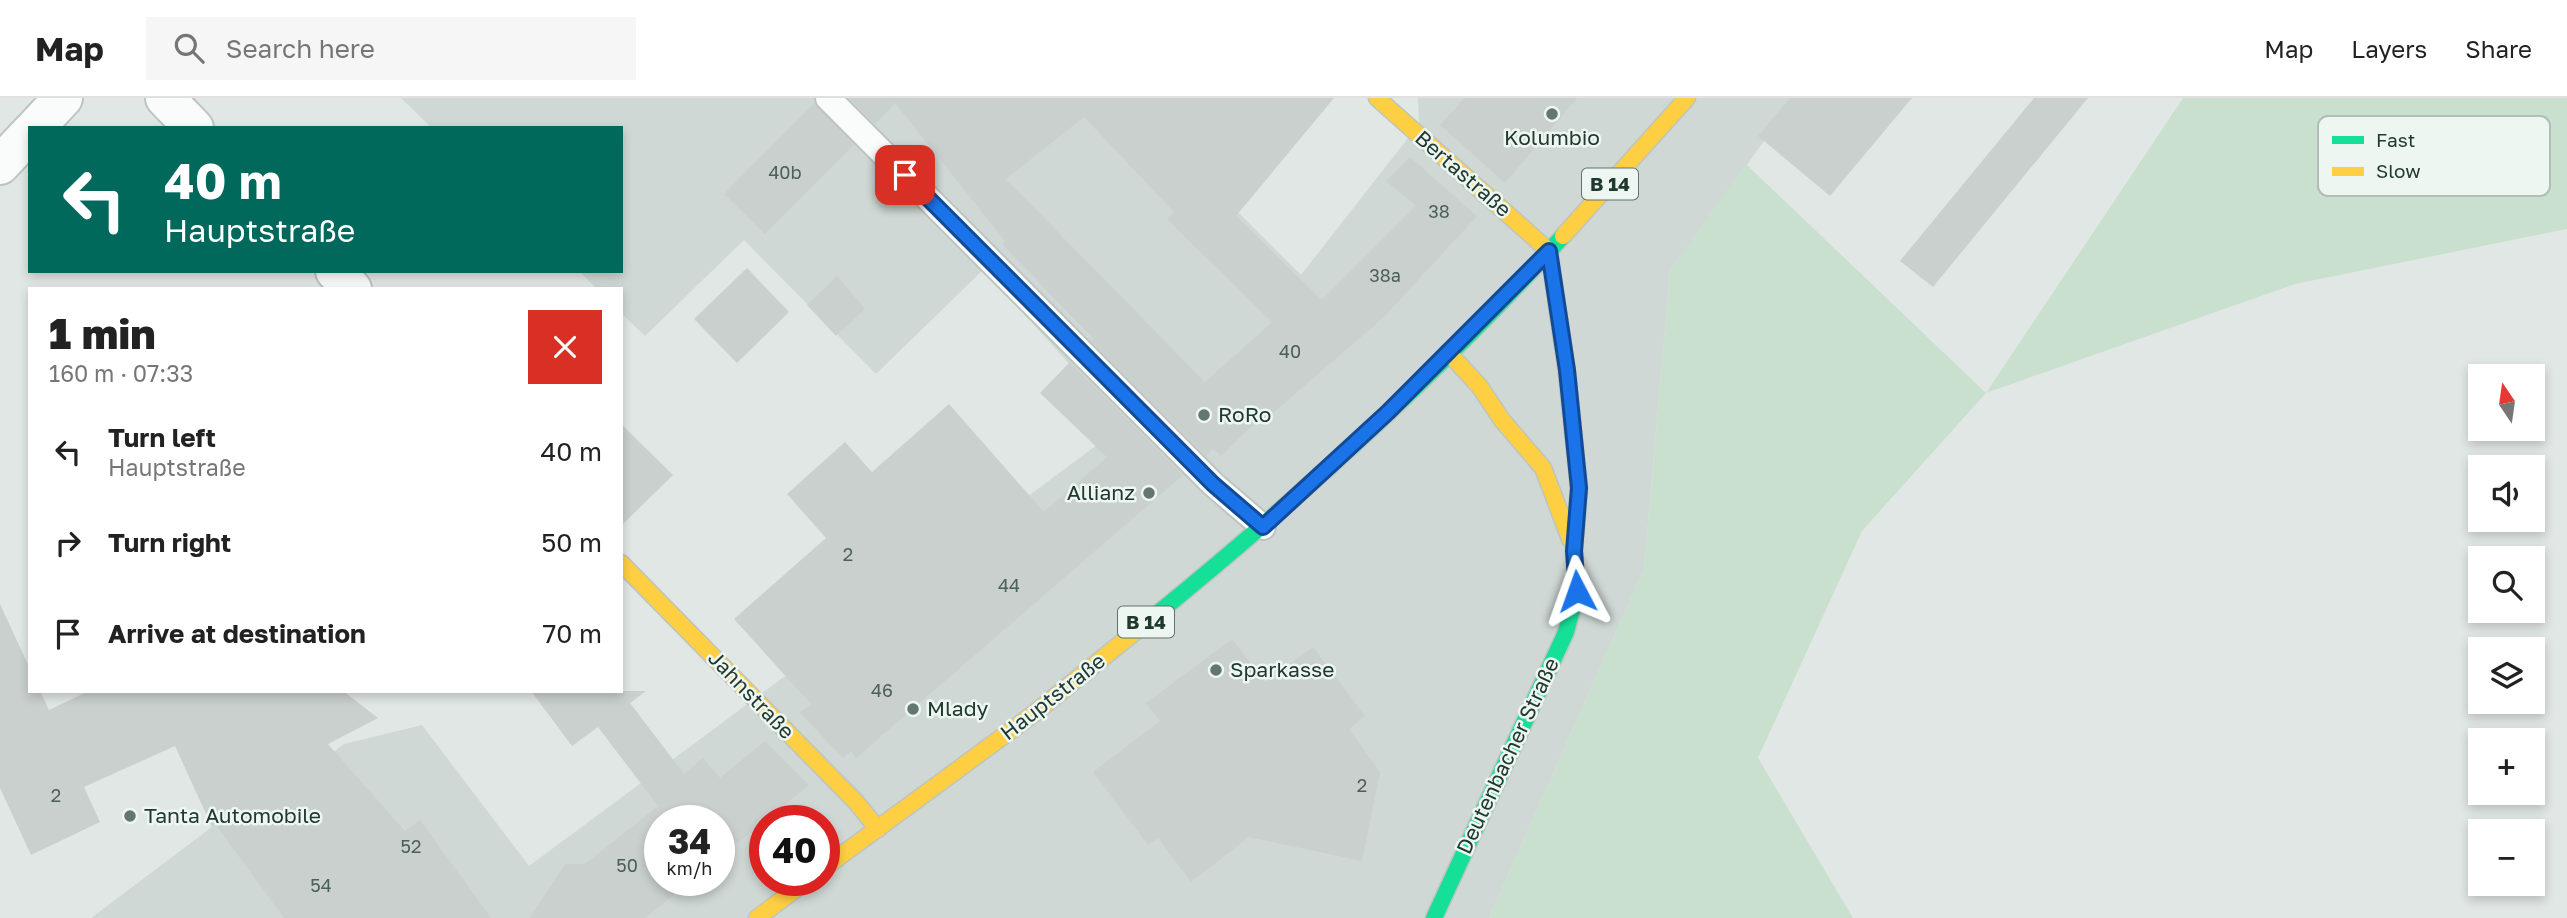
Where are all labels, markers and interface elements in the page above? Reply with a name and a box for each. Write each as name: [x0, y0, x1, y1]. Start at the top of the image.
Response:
search box: [146, 17, 636, 80]
text: Map: [35, 29, 104, 68]
icon: search: [170, 29, 208, 67]
text: Search here: [226, 33, 375, 64]
text: Map: [2264, 34, 2313, 63]
text: Layers: [2351, 34, 2427, 63]
text: Share: [2465, 34, 2532, 63]
marker: Kolumbio: [1544, 106, 1560, 122]
legend: [2318, 116, 2550, 196]
street label: Bertastraße: [1410, 124, 1517, 222]
place label: Kolumbio: [1504, 124, 1600, 150]
text: Fast: [2376, 128, 2415, 151]
pin: [875, 145, 935, 205]
text: 40 m: [164, 151, 282, 210]
icon: left: [49, 154, 140, 245]
icon: arrive: [886, 156, 924, 194]
text: Slow: [2376, 159, 2421, 182]
house number: 40b: [768, 161, 802, 183]
road number: B 14: [1582, 169, 1638, 200]
house number: 38: [1428, 200, 1450, 222]
text: Hauptstraße: [164, 211, 355, 249]
house number: 38a: [1369, 264, 1401, 286]
text: 1 min: [49, 308, 156, 358]
button: close: [528, 310, 602, 384]
house number: 40: [1279, 340, 1301, 362]
text: 160 m · 07:33: [49, 359, 193, 387]
north arrow: [2468, 364, 2544, 441]
map controls: [2468, 364, 2545, 896]
place label: RoRo: [1218, 401, 1271, 427]
marker: RoRo: [1196, 407, 1212, 423]
text: Turn left: [108, 422, 216, 453]
icon: left: [49, 433, 87, 471]
text: 40 m: [541, 436, 602, 467]
text: Hauptstraße: [108, 453, 246, 481]
button: sound: [2468, 455, 2545, 532]
place label: Allianz: [1067, 479, 1135, 505]
marker: Allianz: [1141, 485, 1157, 501]
icon: right: [49, 524, 87, 562]
text: Turn right: [108, 527, 231, 558]
text: 50 m: [541, 527, 602, 558]
house number: 2: [843, 543, 853, 565]
button: search: [2468, 546, 2545, 623]
position arrow: [1540, 554, 1614, 628]
house number: 44: [998, 574, 1020, 596]
road number: B 14: [1118, 607, 1174, 638]
icon: arrive: [49, 615, 87, 653]
text: Arrive at destination: [108, 618, 366, 649]
text: 70 m: [543, 618, 602, 649]
button: layers: [2468, 637, 2545, 714]
street label: Jahnstraße: [703, 645, 800, 744]
street label: Hauptstraße: [995, 647, 1110, 745]
street label: Deutenbacher Straße: [1450, 653, 1564, 858]
place label: Sparkasse: [1230, 656, 1334, 682]
marker: Sparkasse: [1208, 662, 1224, 678]
house number: 46: [871, 679, 893, 701]
place label: Mlady: [927, 695, 989, 721]
marker: Mlady: [905, 701, 921, 717]
button: +: [2468, 728, 2545, 805]
house number: 2: [1357, 774, 1367, 796]
house number: 2: [51, 784, 61, 806]
place label: Tanta Automobile: [144, 802, 321, 828]
speed limit sign: 40: [749, 805, 840, 896]
marker: Tanta Automobile: [122, 808, 138, 824]
button: −: [2468, 819, 2545, 896]
text: 34: [668, 820, 711, 862]
house number: 52: [401, 835, 421, 857]
house number: 50: [616, 854, 638, 876]
text: km/h: [667, 857, 712, 879]
house number: 54: [310, 874, 332, 896]

